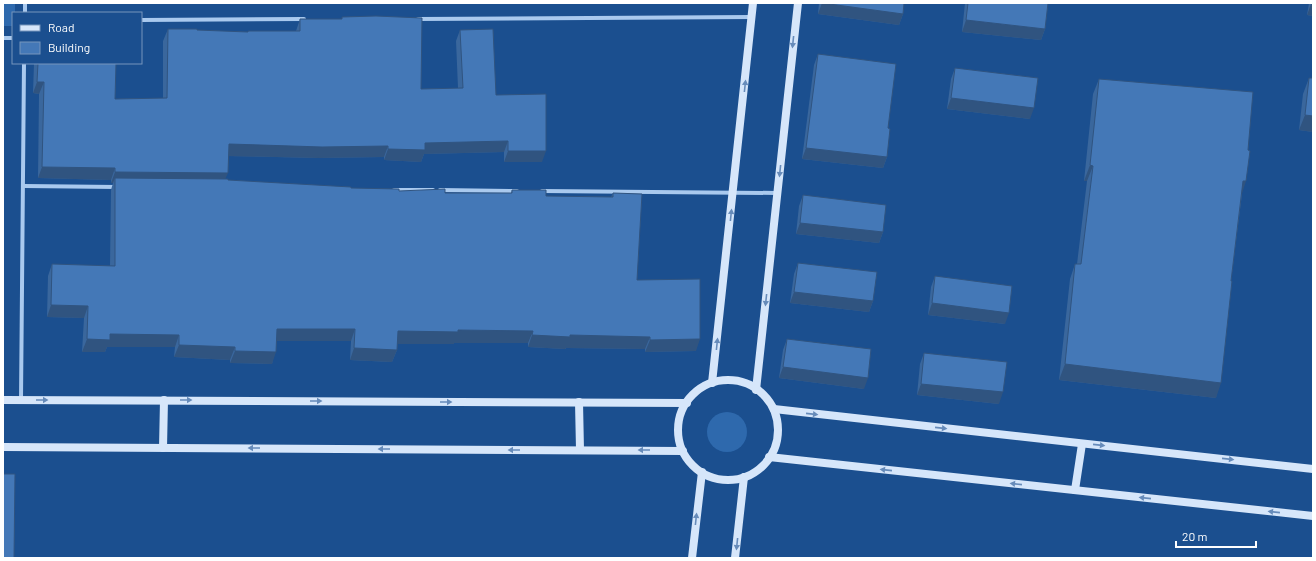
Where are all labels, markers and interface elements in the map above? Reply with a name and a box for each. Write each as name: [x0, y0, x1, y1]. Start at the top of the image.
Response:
legend: [12, 12, 142, 64]
text: Road: [48, 20, 75, 34]
one-way arrow: [790, 36, 797, 48]
text: Building: [48, 40, 90, 54]
one-way arrow: [741, 80, 748, 92]
one-way arrow: [776, 165, 783, 177]
one-way arrow: [727, 209, 734, 221]
one-way arrow: [762, 294, 769, 306]
one-way arrow: [714, 338, 720, 351]
one-way arrow: [36, 397, 49, 403]
one-way arrow: [180, 397, 193, 403]
one-way arrow: [310, 398, 323, 404]
one-way arrow: [440, 399, 453, 405]
one-way arrow: [806, 411, 818, 417]
one-way arrow: [935, 425, 948, 431]
one-way arrow: [1092, 442, 1105, 449]
one-way arrow: [247, 445, 260, 451]
one-way arrow: [377, 446, 390, 452]
one-way arrow: [507, 447, 520, 453]
one-way arrow: [637, 447, 650, 453]
one-way arrow: [1222, 456, 1234, 463]
one-way arrow: [880, 467, 893, 473]
one-way arrow: [1010, 481, 1022, 487]
one-way arrow: [1139, 495, 1151, 501]
one-way arrow: [1268, 509, 1280, 515]
one-way arrow: [693, 513, 699, 525]
scale bar: [1176, 523, 1256, 549]
text: 20 m: [1182, 529, 1208, 543]
one-way arrow: [734, 537, 740, 550]

